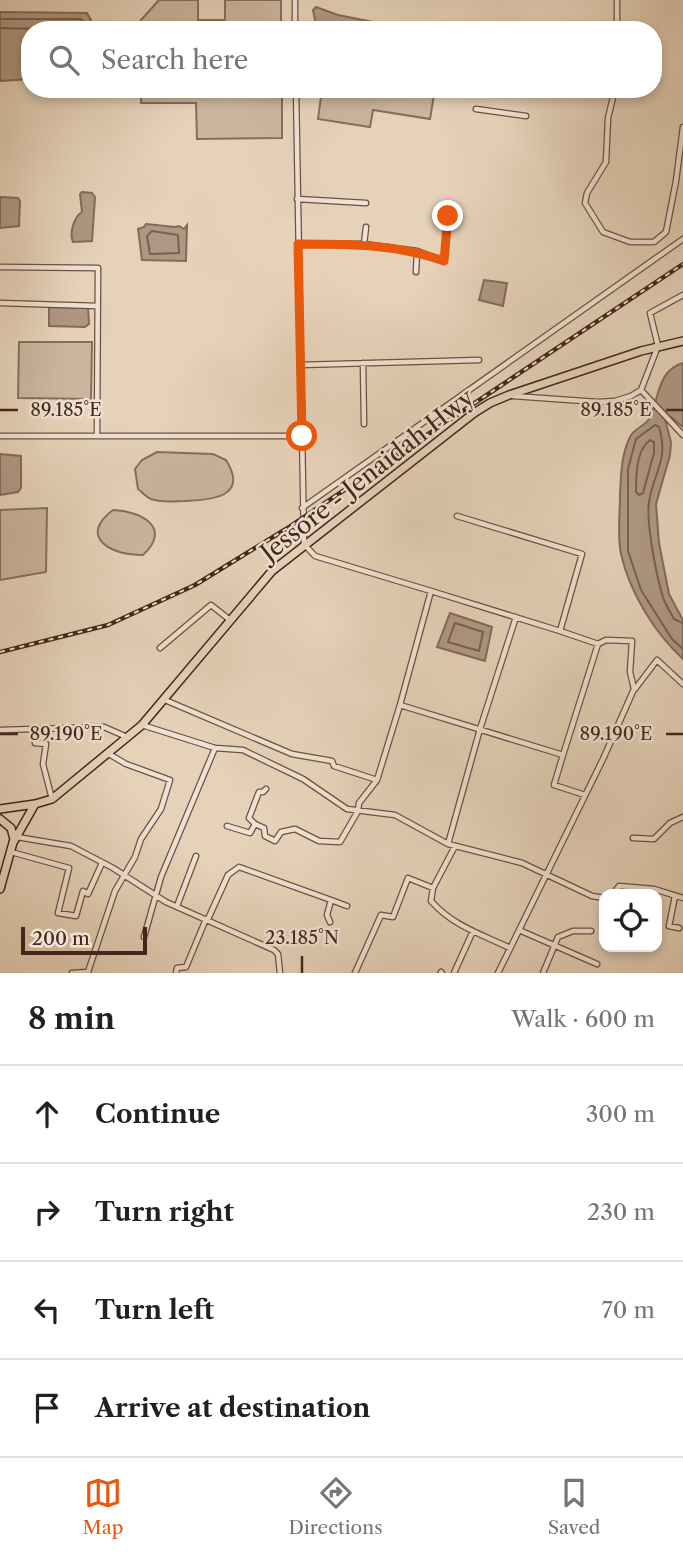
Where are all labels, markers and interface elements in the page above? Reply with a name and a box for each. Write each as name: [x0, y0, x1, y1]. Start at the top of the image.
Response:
search box: [21, 21, 662, 98]
icon: search: [45, 41, 83, 79]
text: Search here: [101, 44, 248, 76]
route end: [432, 200, 463, 231]
street label: Jessore - Jenaidah Hwy: [251, 382, 480, 570]
text: 89.185°E: [30, 399, 102, 421]
text: 89.185°E: [580, 399, 652, 421]
route start: [286, 420, 317, 451]
text: 89.190°E: [29, 723, 103, 745]
text: 89.190°E: [579, 723, 653, 745]
map controls: [599, 889, 662, 952]
button: locate: [599, 889, 662, 952]
scale bar: [21, 924, 147, 956]
text: 200 m: [32, 927, 90, 950]
text: 23.185°N: [265, 927, 339, 949]
text: 8 min: [28, 1000, 115, 1037]
text: Walk · 600 m: [511, 1005, 655, 1033]
icon: ahead: [28, 1095, 66, 1133]
text: Continue: [95, 1098, 220, 1130]
text: 300 m: [586, 1100, 655, 1128]
icon: right: [28, 1193, 66, 1231]
text: Turn right: [95, 1196, 234, 1228]
text: 230 m: [587, 1198, 655, 1226]
icon: left: [28, 1291, 66, 1329]
text: Turn left: [95, 1294, 214, 1326]
text: 70 m: [602, 1296, 655, 1324]
icon: arrive: [28, 1389, 66, 1427]
text: Arrive at destination: [95, 1392, 370, 1424]
tab: Map: [83, 1474, 123, 1539]
tab: Directions: [289, 1474, 382, 1539]
tab: Saved: [548, 1474, 600, 1539]

